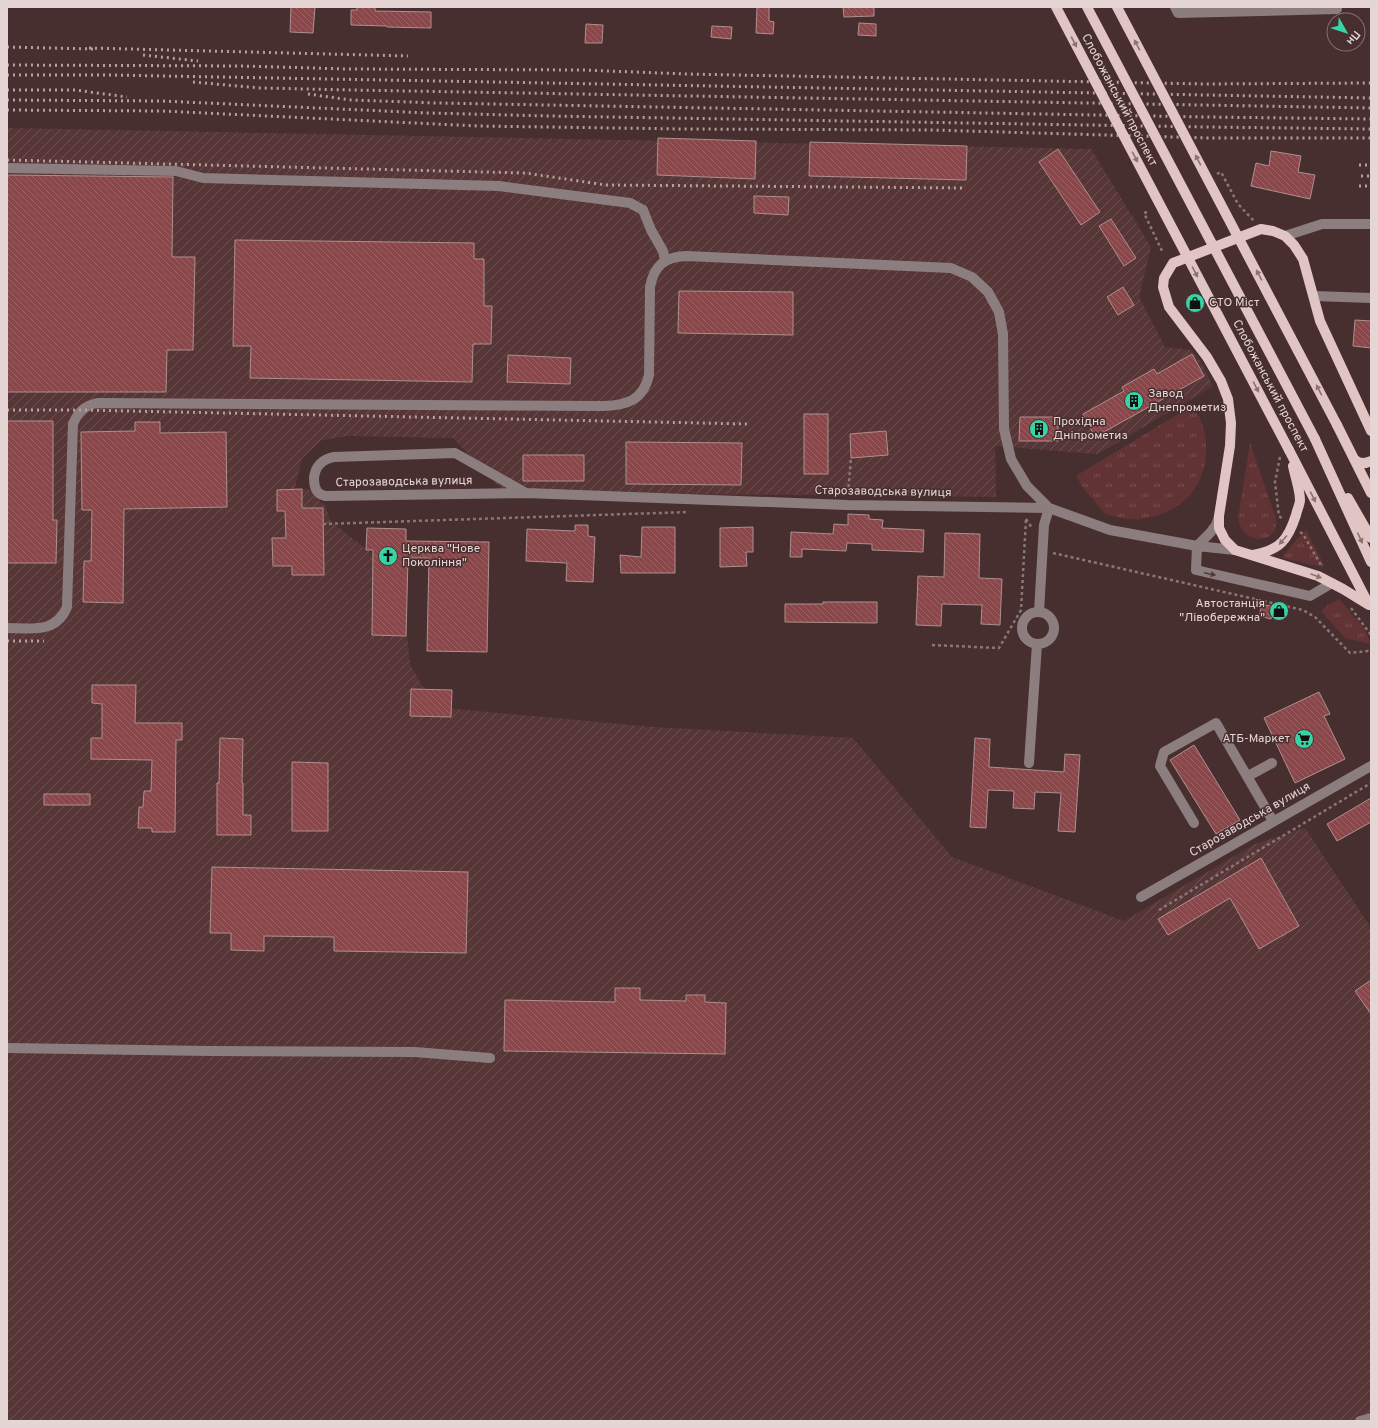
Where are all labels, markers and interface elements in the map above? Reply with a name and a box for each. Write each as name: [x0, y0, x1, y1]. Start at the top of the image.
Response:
north arrow: [1326, 12, 1366, 52]
text: Пн: [1343, 27, 1363, 48]
street label: Слобожанський проспект: [1077, 31, 1161, 170]
one-way arrow: [1071, 36, 1077, 47]
one-way arrow: [1134, 39, 1140, 51]
one-way arrow: [1131, 151, 1138, 162]
one-way arrow: [1195, 154, 1201, 166]
one-way arrow: [1192, 266, 1198, 277]
one-way arrow: [1255, 269, 1262, 281]
shop icon: СТО Міст: [1184, 292, 1206, 314]
place label: СТО Міст: [1209, 295, 1260, 311]
street label: Слобожанський проспект: [1228, 317, 1312, 456]
one-way arrow: [1252, 381, 1259, 392]
one-way arrow: [1316, 384, 1323, 396]
place label: Завод Днепрометиз: [1148, 386, 1226, 416]
building icon: Завод Днепрометиз: [1123, 390, 1145, 412]
place label: Прохідна Дніпрометиз: [1053, 414, 1128, 444]
building icon: Прохідна Дніпрометиз: [1028, 418, 1050, 440]
street label: Старозаводська вулиця: [335, 473, 473, 491]
street label: Старозаводська вулиця: [814, 483, 952, 501]
one-way arrow: [1310, 491, 1317, 503]
one-way arrow: [1357, 533, 1363, 544]
one-way arrow: [1279, 534, 1288, 545]
place label: Церква "Нове Покоління": [402, 541, 480, 571]
church icon: Церква "Нове Покоління": [377, 545, 399, 567]
one-way arrow: [1204, 571, 1216, 577]
one-way arrow: [1311, 574, 1323, 580]
place label: Автостанція "Лівобережна": [1179, 596, 1265, 626]
shop icon: Автостанція "Лівобережна": [1268, 600, 1290, 622]
supermarket icon: АТБ-Маркет: [1293, 728, 1315, 750]
place label: АТБ-Маркет: [1223, 731, 1291, 747]
street label: Старозаводська вулиця: [1187, 779, 1313, 861]

